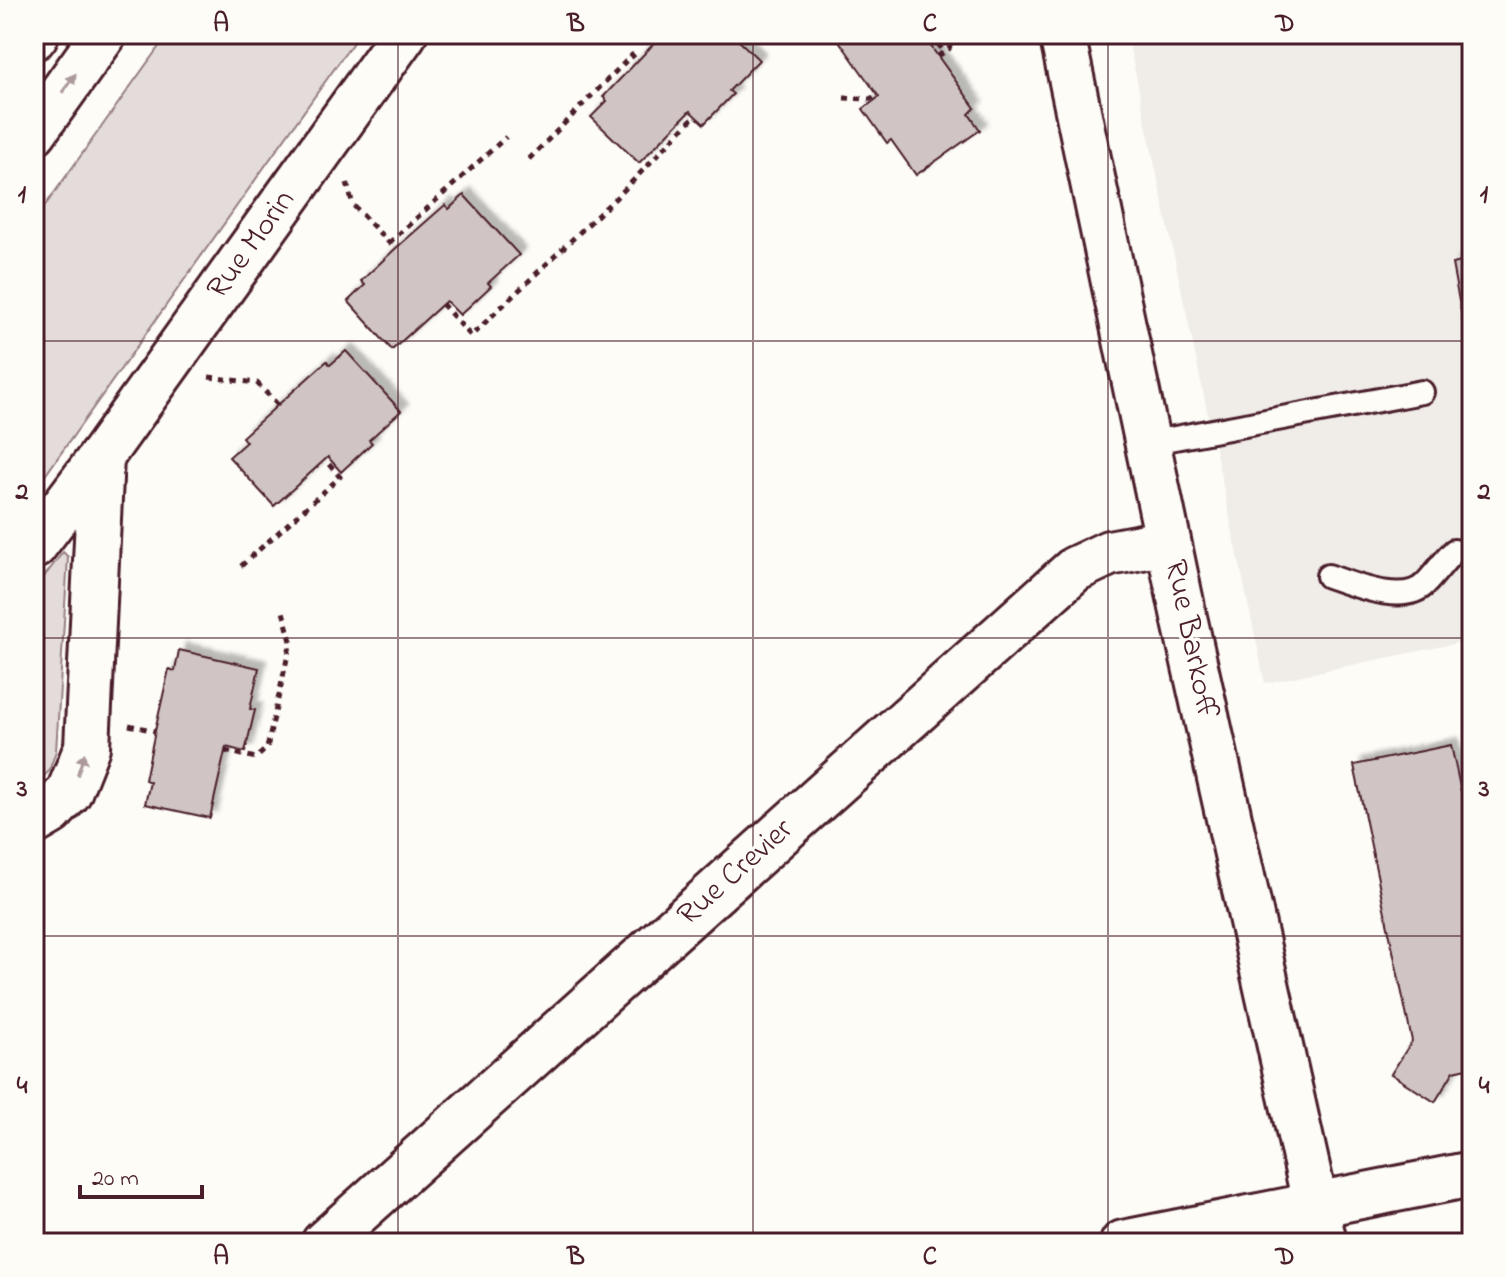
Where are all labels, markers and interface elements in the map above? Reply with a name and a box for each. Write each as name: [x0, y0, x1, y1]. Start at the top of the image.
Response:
text: A: [213, 6, 229, 44]
text: B: [566, 6, 585, 44]
text: C: [923, 6, 937, 44]
text: D: [1274, 6, 1295, 44]
one-way arrow: [61, 72, 76, 93]
text: 1: [18, 177, 27, 215]
text: 1: [1480, 177, 1489, 215]
street label: Rue Morin: [196, 180, 308, 310]
text: 2: [15, 474, 29, 512]
text: 2: [1477, 474, 1491, 512]
street label: Rue Barkoff: [1150, 556, 1230, 722]
one-way arrow: [76, 751, 88, 775]
text: 3: [16, 771, 28, 809]
text: 3: [1478, 771, 1490, 809]
street label: Rue Crevier: [667, 808, 805, 938]
text: 4: [17, 1068, 28, 1106]
text: 4: [1479, 1068, 1490, 1106]
scale bar: [80, 1149, 202, 1199]
text: 20 m: [92, 1162, 139, 1197]
text: A: [213, 1239, 229, 1277]
text: B: [566, 1239, 585, 1277]
text: C: [923, 1239, 937, 1277]
text: D: [1274, 1239, 1295, 1277]

